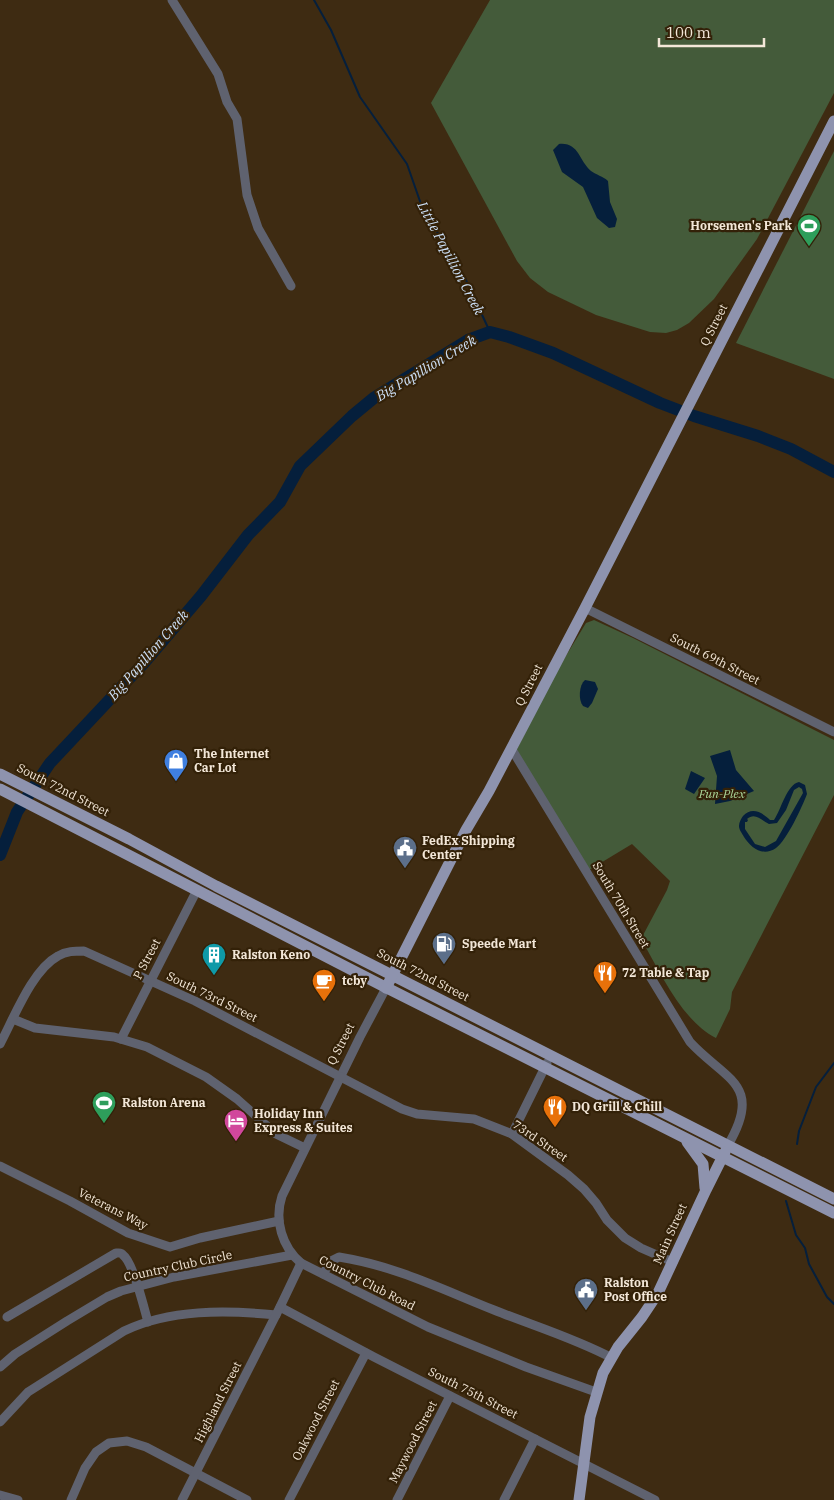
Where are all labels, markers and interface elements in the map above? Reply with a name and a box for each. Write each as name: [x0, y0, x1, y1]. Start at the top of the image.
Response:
scale bar: [659, 15, 764, 47]
text: 100 m: [666, 23, 711, 42]
water label: Little Papillion Creek: [413, 197, 489, 318]
sports icon: Horsemen's Park: [796, 213, 822, 247]
place label: Horsemen's Park: [690, 218, 793, 233]
street label: Q Street: [697, 301, 730, 348]
water label: Big Papillion Creek: [372, 331, 480, 406]
water label: Big Papillion Creek: [103, 606, 192, 705]
street label: South 69th Street: [668, 630, 762, 688]
street label: Q Street: [512, 661, 545, 708]
place label: The Internet Car Lot: [194, 746, 270, 775]
shop icon: The Internet Car Lot: [163, 748, 189, 782]
street label: South 72nd Street: [15, 760, 112, 819]
park label: Fun-Plex: [698, 786, 746, 801]
place label: FedEx Shipping Center: [422, 833, 515, 862]
public building icon: FedEx Shipping Center: [392, 835, 418, 869]
street label: South 70th Street: [590, 859, 653, 951]
fuel station icon: Speede Mart: [431, 931, 457, 965]
street label: P Street: [130, 936, 164, 982]
place label: Speede Mart: [462, 936, 537, 951]
building icon: Ralston Keno: [201, 942, 227, 976]
street label: South 72nd Street: [375, 945, 472, 1004]
place label: Ralston Keno: [232, 947, 310, 962]
restaurant icon: 72 Table & Tap: [592, 960, 618, 994]
place label: 72 Table & Tap: [622, 965, 710, 980]
street label: South 73rd Street: [164, 968, 260, 1025]
cafe icon: tcby: [311, 968, 337, 1002]
place label: tcby: [342, 973, 367, 988]
street label: Q Street: [324, 1020, 357, 1067]
sports icon: Ralston Arena: [91, 1090, 117, 1124]
restaurant icon: DQ Grill & Chill: [542, 1094, 568, 1128]
place label: Ralston Arena: [122, 1095, 206, 1110]
place label: DQ Grill & Chill: [572, 1099, 662, 1114]
place label: Holiday Inn Express & Suites: [254, 1106, 353, 1135]
hotel icon: Holiday Inn Express & Suites: [223, 1108, 249, 1142]
street label: 73rd Street: [510, 1117, 571, 1165]
street label: Veterans Way: [76, 1185, 151, 1233]
street label: Main Street: [649, 1201, 690, 1267]
street label: Country Club Circle: [122, 1247, 234, 1284]
street label: Country Club Road: [317, 1252, 418, 1313]
place label: Ralston Post Office: [604, 1275, 667, 1304]
public building icon: Ralston Post Office: [573, 1277, 599, 1311]
street label: Highland Street: [191, 1359, 244, 1445]
street label: South 75th Street: [426, 1364, 520, 1422]
street label: Oakwood Street: [289, 1377, 342, 1463]
street label: Maywood Street: [385, 1398, 440, 1485]

